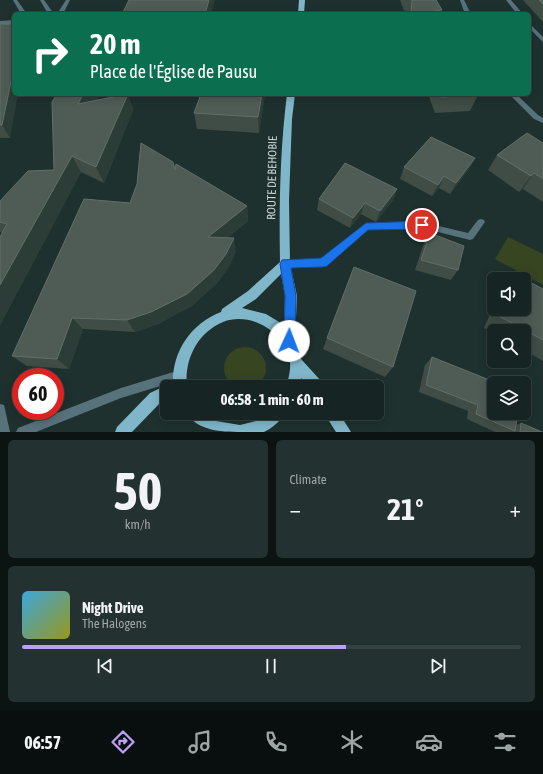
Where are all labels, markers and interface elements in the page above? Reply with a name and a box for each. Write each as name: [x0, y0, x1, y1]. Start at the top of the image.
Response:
icon: right: [24, 28, 76, 80]
text: 20 m: [90, 28, 140, 60]
text: Place de l'Église de Pausu: [90, 61, 257, 82]
street label: ROUTE DE BEHOBIE: [264, 136, 280, 220]
pin: [405, 208, 439, 242]
icon: arrive: [411, 214, 433, 236]
map controls: [487, 272, 531, 420]
button: sound: [487, 272, 531, 316]
position arrow: [268, 320, 310, 362]
button: search: [487, 324, 531, 368]
speed limit sign: 60: [12, 368, 64, 420]
button: layers: [487, 376, 531, 420]
text: 06:58 · 1 min · 60 m: [220, 391, 324, 408]
text: 50: [113, 461, 162, 521]
text: Climate: [290, 472, 327, 487]
text: 21°: [387, 492, 423, 526]
text: −: [290, 496, 301, 522]
text: +: [510, 496, 521, 522]
text: km/h: [125, 517, 151, 532]
text: Night Drive: [82, 599, 144, 616]
text: The Halogens: [82, 616, 147, 631]
icon: previous: [94, 655, 116, 677]
icon: pause: [260, 655, 282, 677]
icon: next: [427, 655, 449, 677]
icon: directions: [109, 728, 137, 756]
icon: music: [186, 728, 214, 756]
icon: phone: [262, 728, 290, 756]
icon: climate: [338, 728, 366, 756]
icon: car: [415, 728, 443, 756]
icon: filters: [491, 728, 519, 756]
text: 06:57: [24, 732, 61, 753]

